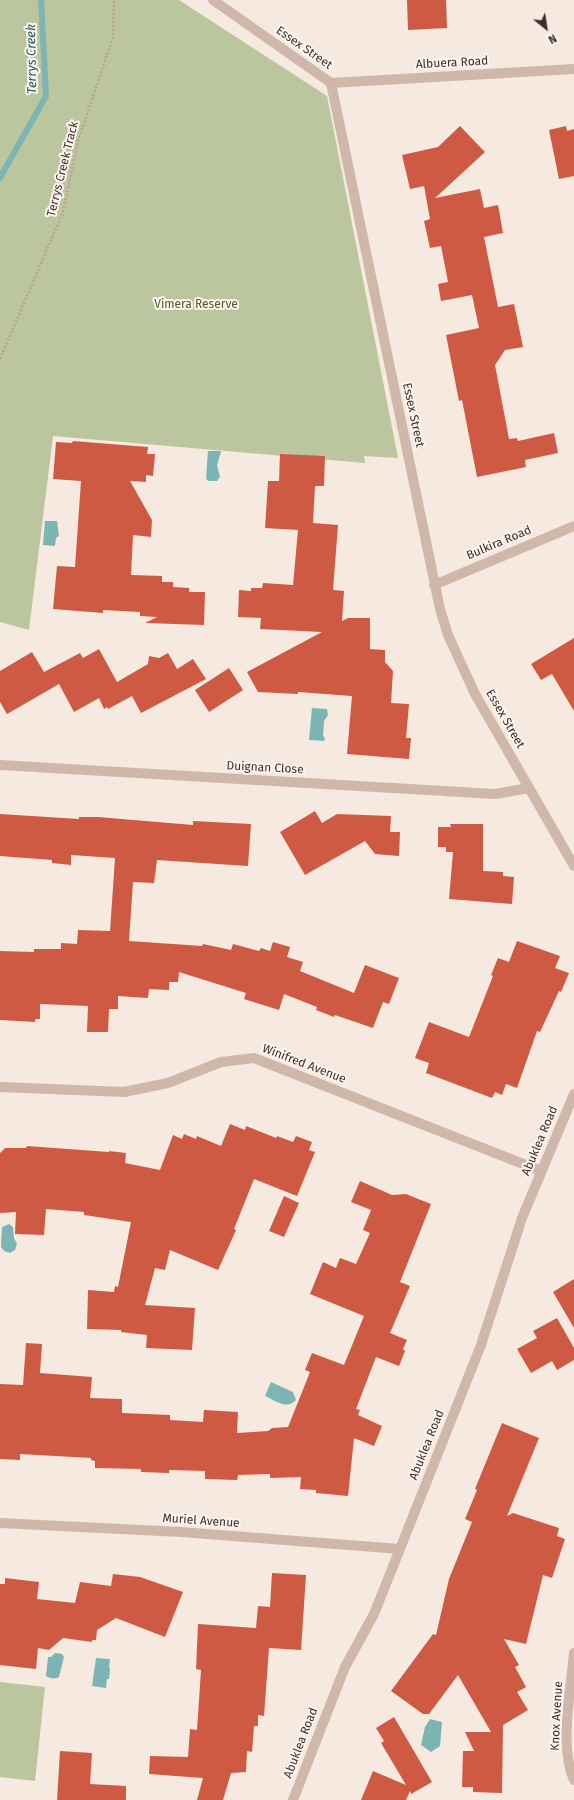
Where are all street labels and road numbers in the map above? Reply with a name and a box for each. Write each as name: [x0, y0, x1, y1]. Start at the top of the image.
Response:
street label: Essex Street: [273, 23, 335, 73]
street label: Albuera Road: [415, 54, 489, 72]
street label: Terrys Creek Track: [44, 120, 82, 218]
street label: Essex Street: [399, 382, 427, 448]
street label: Bulkira Road: [464, 523, 534, 563]
street label: Essex Street: [482, 687, 528, 751]
street label: Duignan Close: [226, 759, 304, 777]
street label: Winifred Avenue: [260, 1041, 348, 1087]
street label: Abuklea Road: [519, 1104, 561, 1178]
street label: Abuklea Road: [406, 1408, 448, 1482]
street label: Muriel Avenue: [162, 1511, 240, 1531]
street label: Knox Avenue: [548, 1681, 566, 1751]
street label: Abuklea Road: [281, 1706, 321, 1780]

